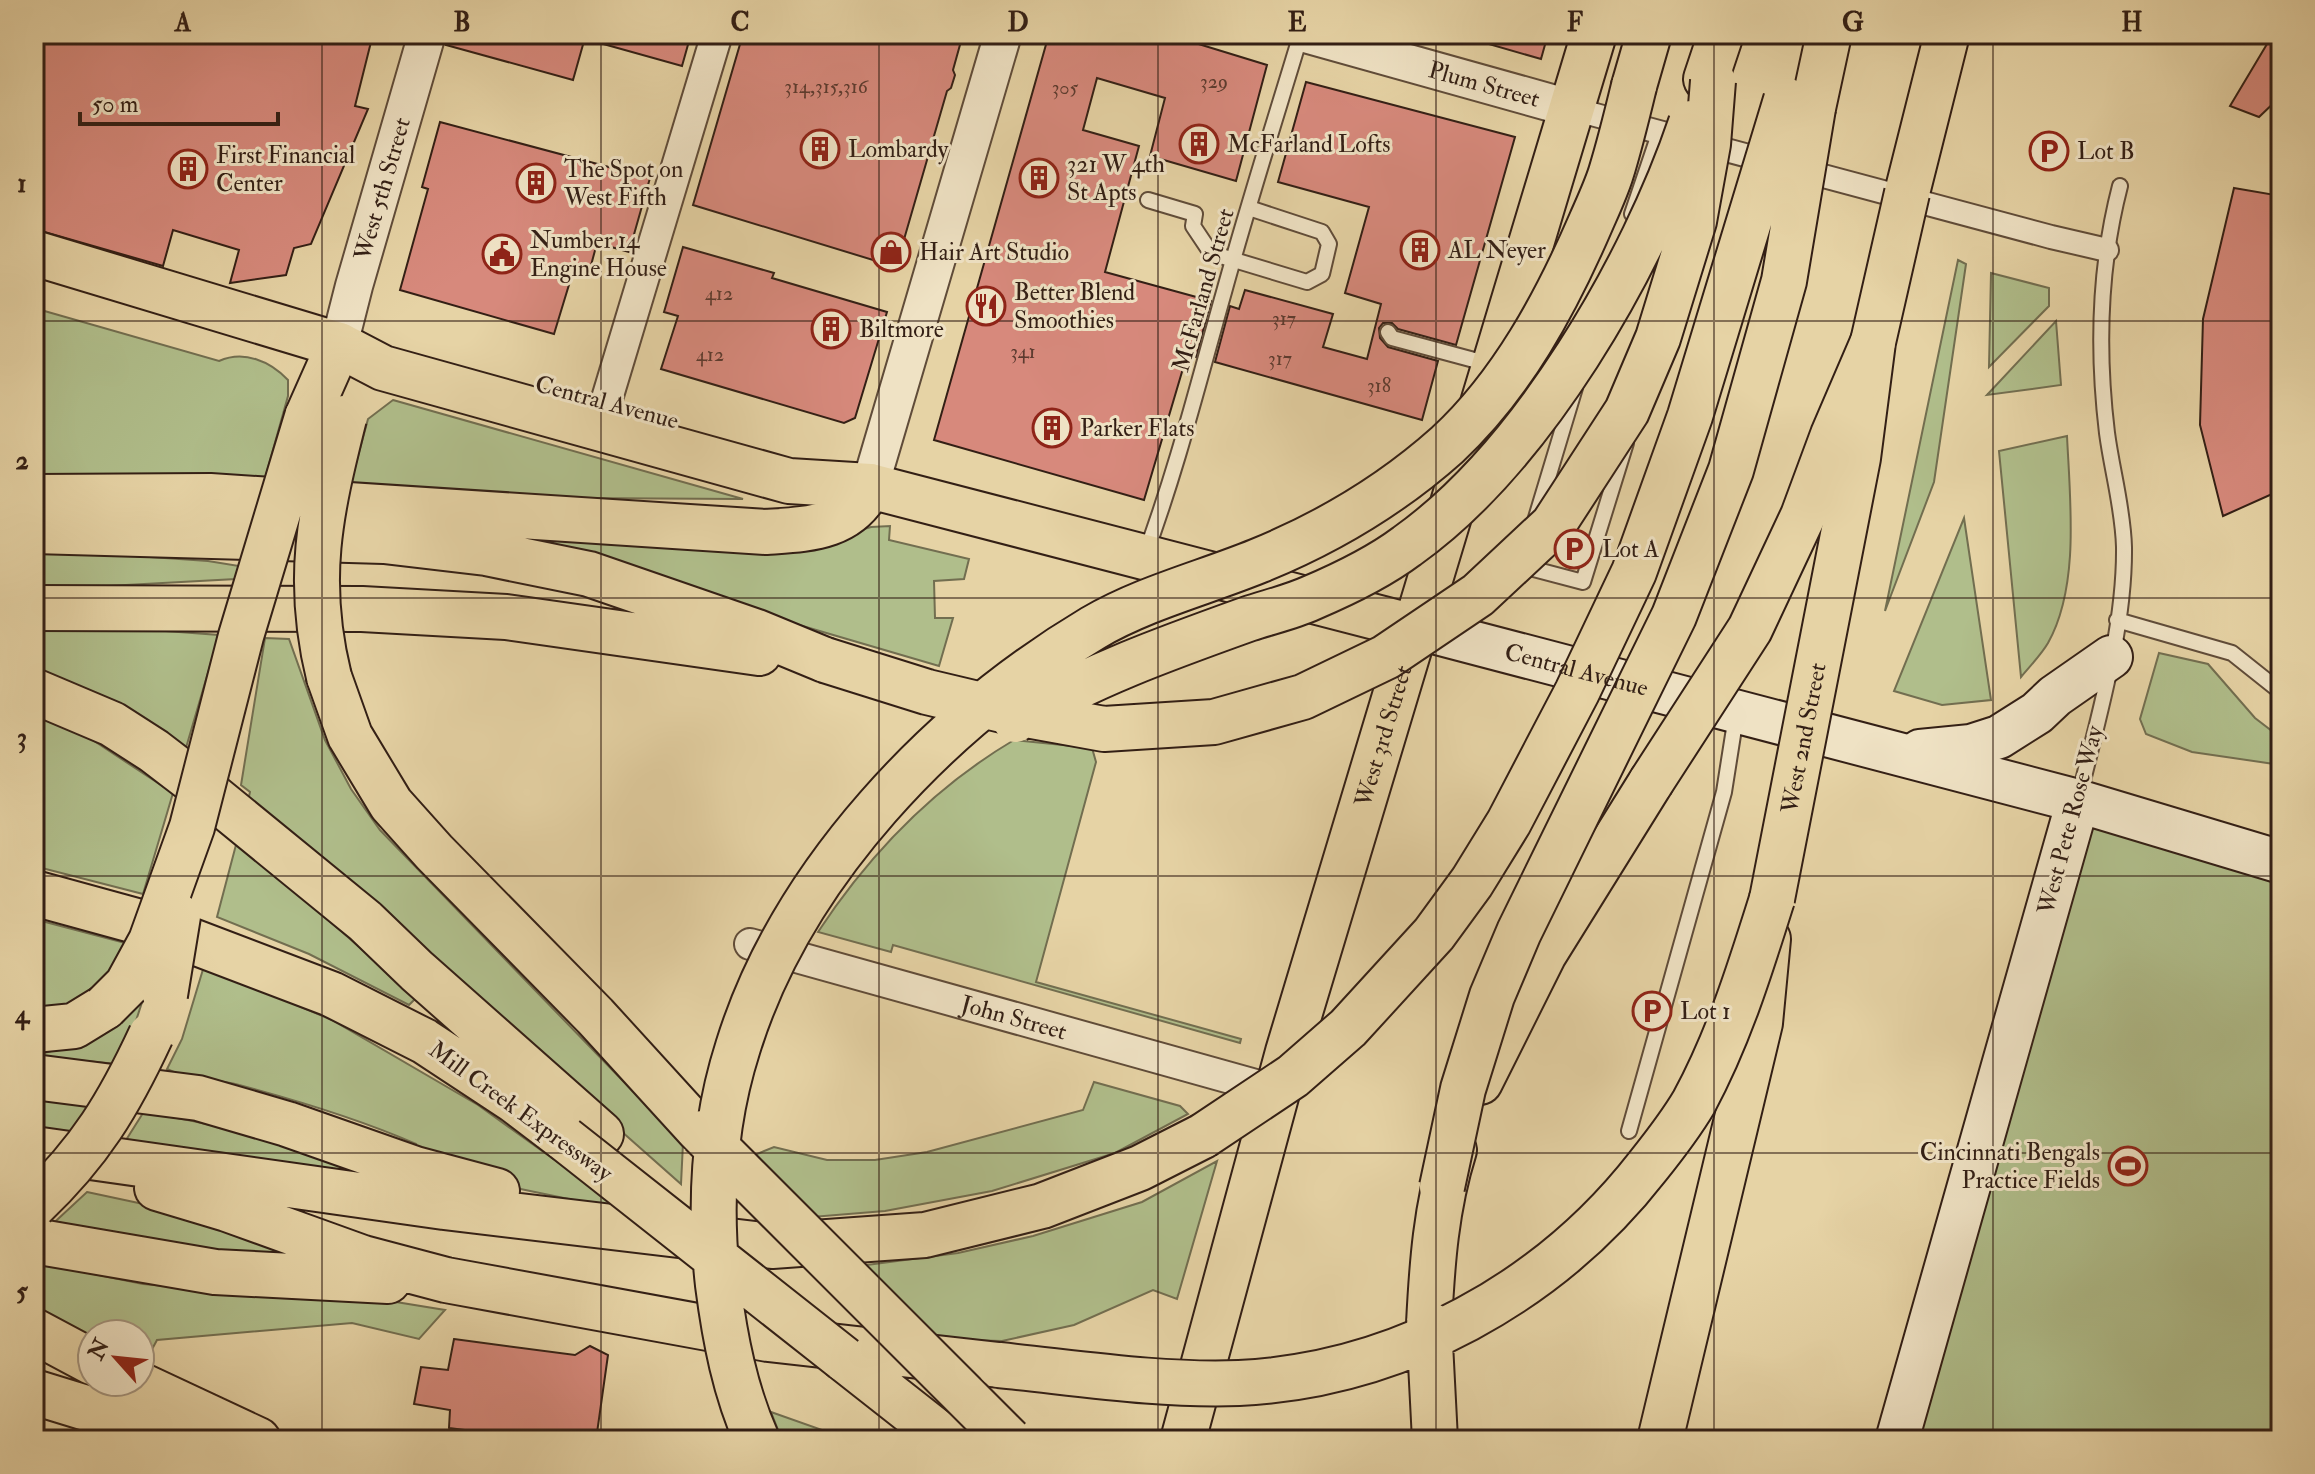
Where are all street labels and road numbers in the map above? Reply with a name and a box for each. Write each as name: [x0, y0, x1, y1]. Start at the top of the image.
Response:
street label: Plum Street: [1425, 54, 1543, 115]
street label: West 5th Street: [347, 114, 418, 265]
street label: McFarland Street: [1165, 205, 1242, 375]
street label: Central Avenue: [532, 368, 682, 436]
street label: Central Avenue: [1501, 636, 1652, 704]
street label: West 2nd Street: [1774, 660, 1834, 817]
street label: West 3rd Street: [1347, 661, 1419, 811]
street label: West Pete Rose Way: [2030, 722, 2111, 919]
street label: John Street: [956, 988, 1070, 1048]
street label: Mill Creek Expressway: [423, 1034, 619, 1189]

